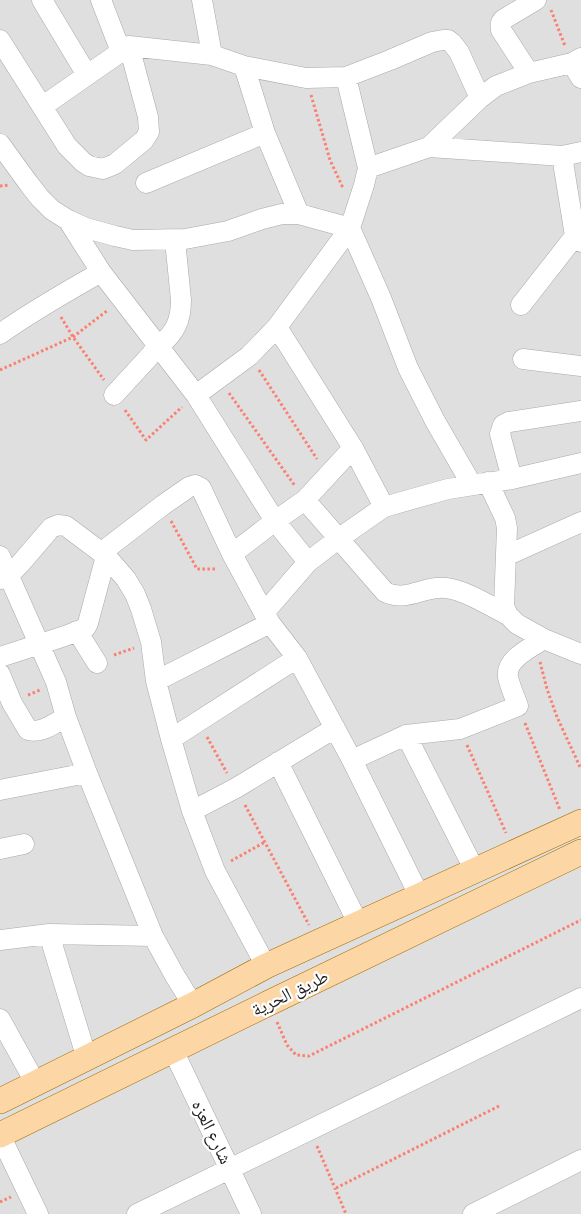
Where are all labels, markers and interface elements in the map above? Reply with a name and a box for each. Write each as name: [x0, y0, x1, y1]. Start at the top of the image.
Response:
street label: طريق الحرية: [248, 965, 332, 1021]
street label: شارع العزه: [187, 1096, 237, 1168]

